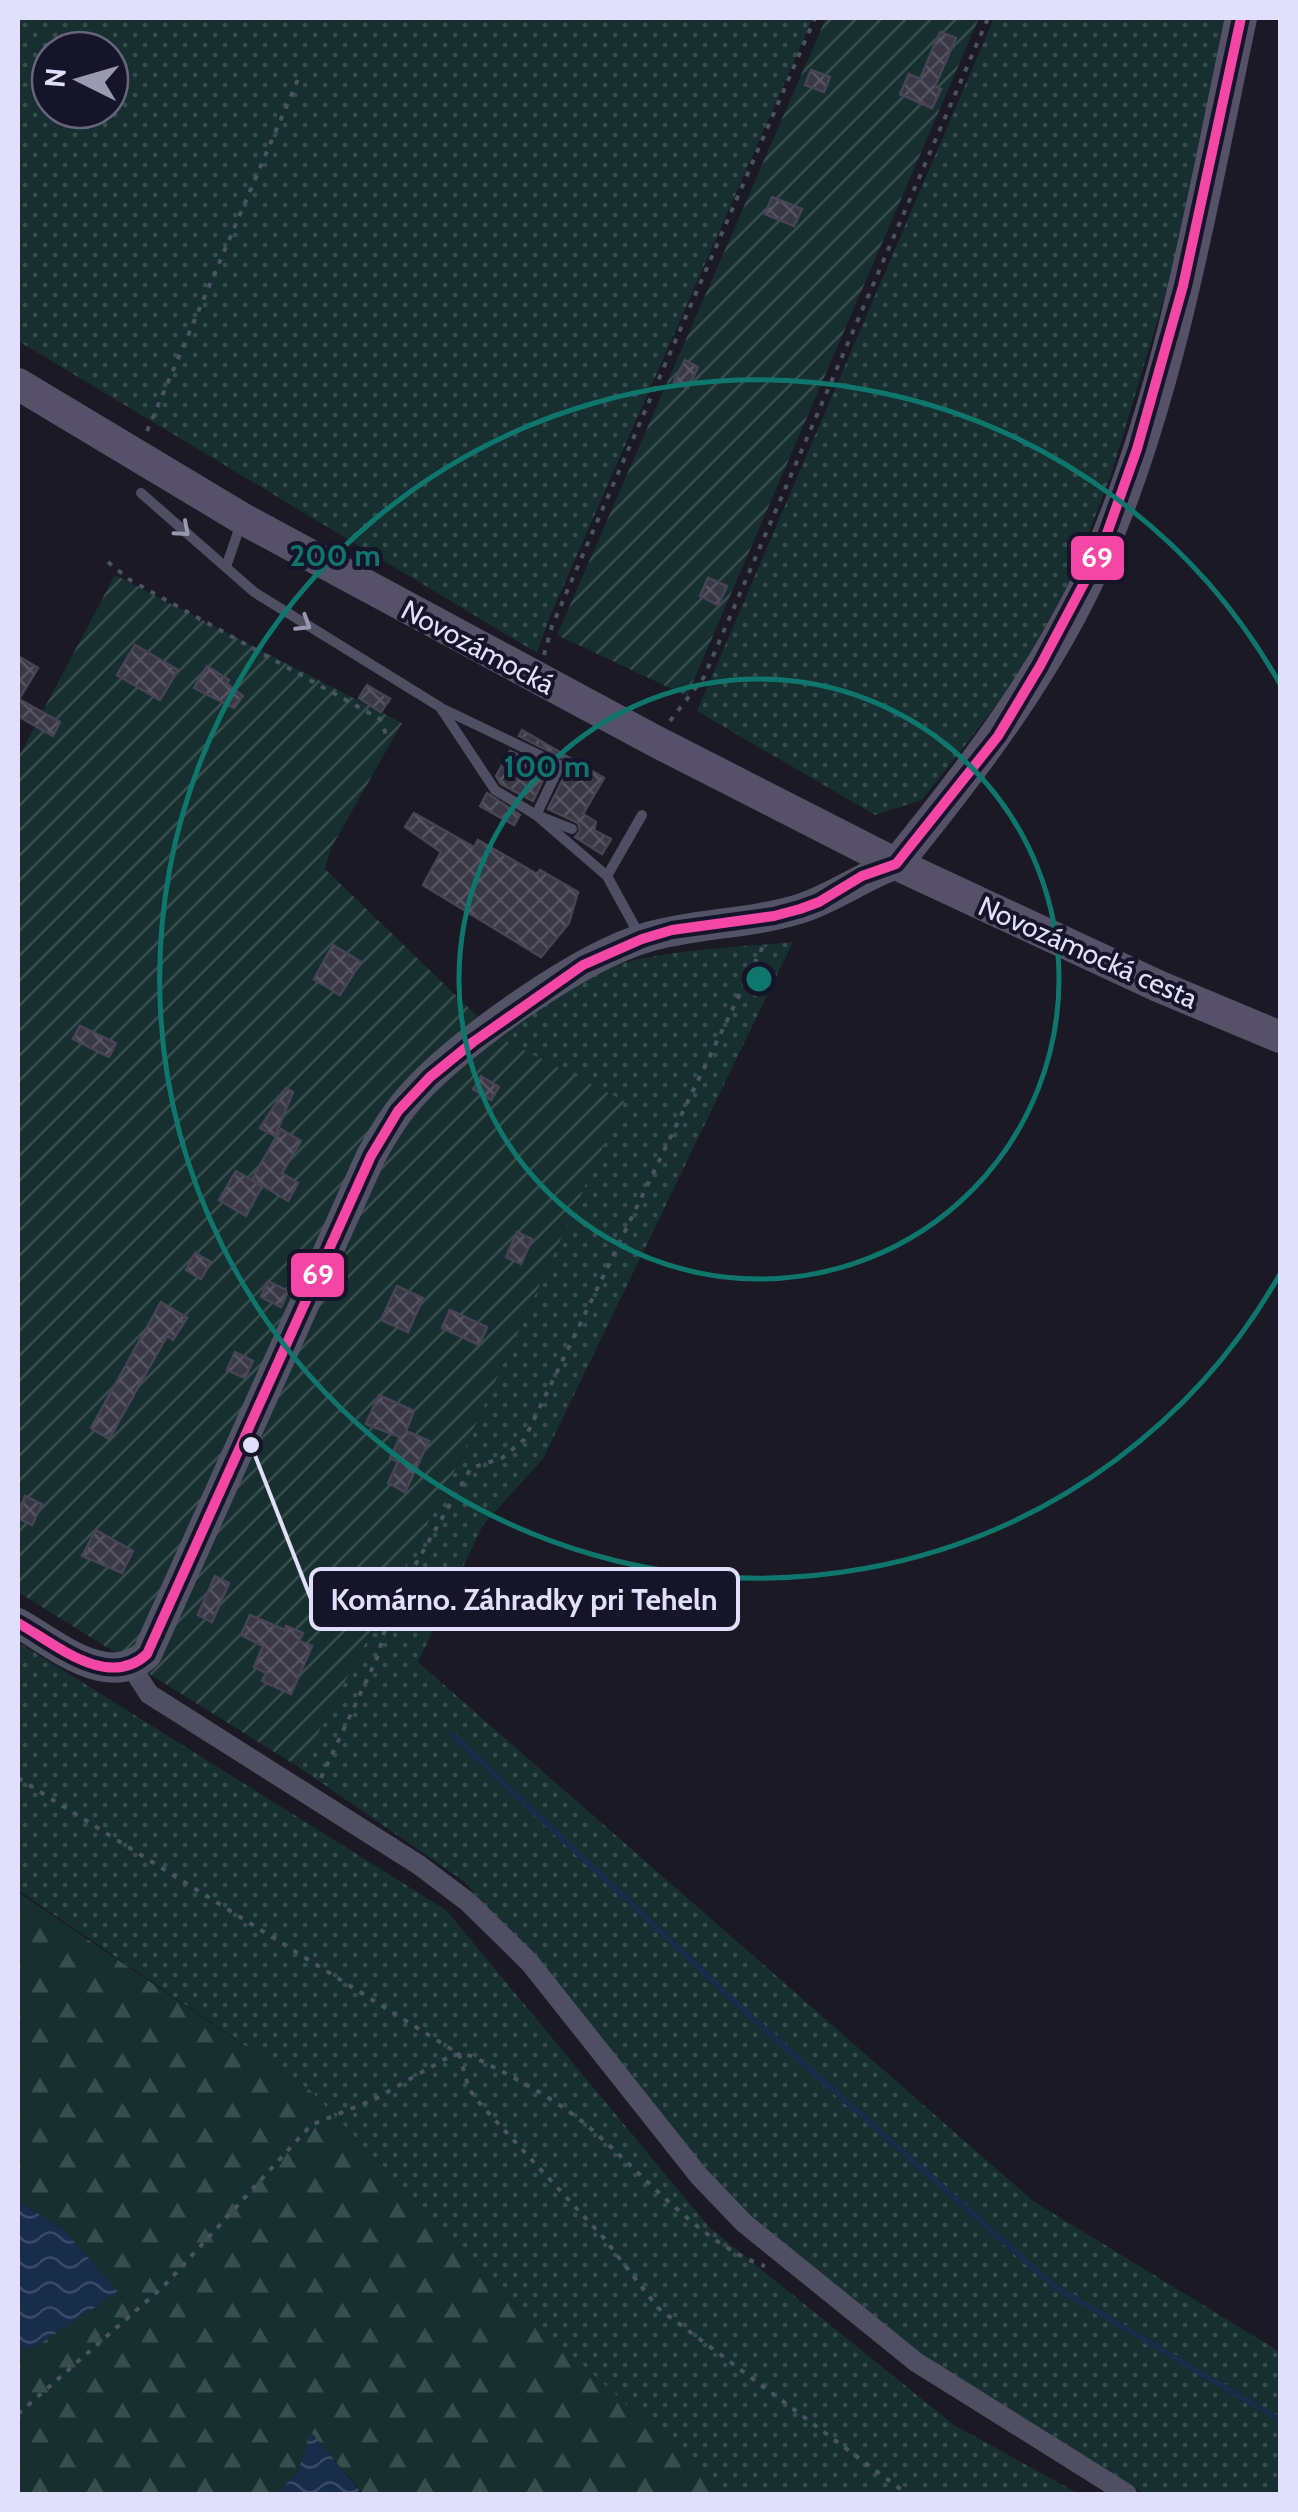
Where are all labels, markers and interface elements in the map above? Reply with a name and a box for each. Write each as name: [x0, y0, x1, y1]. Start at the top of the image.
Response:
north arrow: [30, 30, 130, 130]
text: N: [37, 66, 73, 89]
one-way arrow: [172, 519, 190, 537]
line badge: 69: [1069, 534, 1126, 582]
text: 200 m: [289, 537, 381, 574]
text: 69: [1081, 540, 1113, 574]
street label: Novozámocká: [396, 592, 561, 702]
one-way arrow: [293, 612, 311, 631]
text: 100 m: [504, 748, 590, 785]
street label: Novozámocká cesta: [973, 889, 1203, 1016]
centre of rings: [741, 961, 777, 997]
line badge: 69: [289, 1251, 346, 1299]
text: 69: [302, 1257, 334, 1291]
callout: Komárno. Záhradky pri Teheln: [311, 1569, 738, 1629]
text: Komárno. Záhradky pri Teheln: [330, 1581, 718, 1618]

